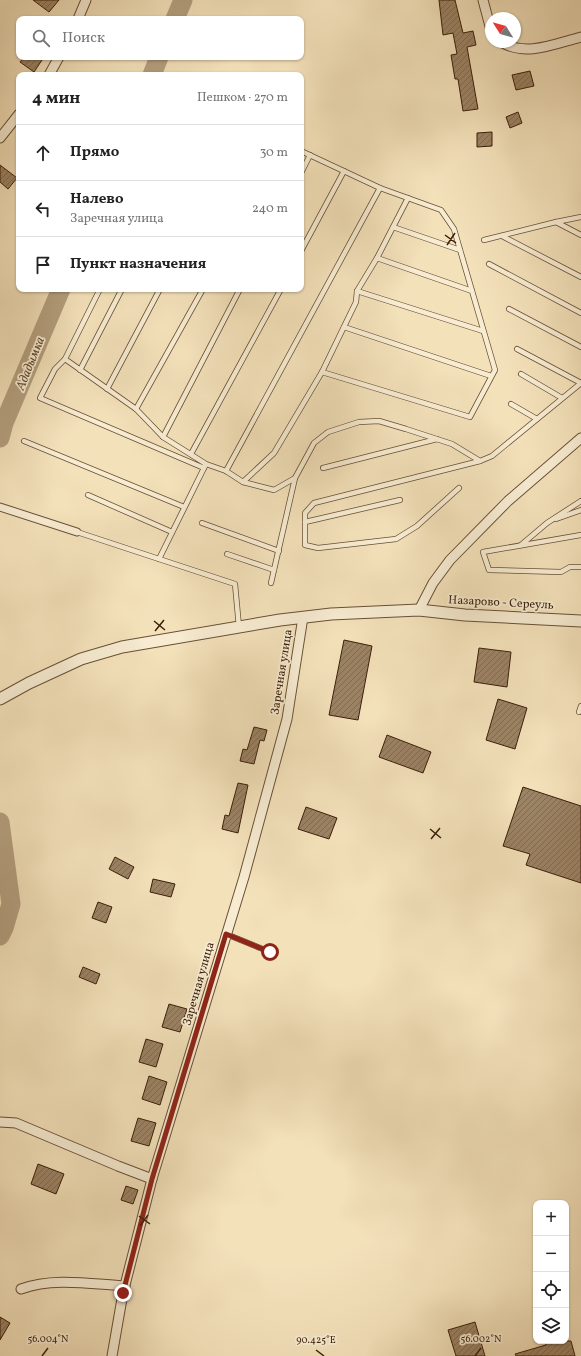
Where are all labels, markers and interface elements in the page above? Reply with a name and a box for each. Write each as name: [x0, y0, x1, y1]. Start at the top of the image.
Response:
north arrow: [485, 12, 521, 48]
search box: [16, 16, 304, 60]
icon: search: [30, 27, 52, 49]
text: Поиск: [62, 28, 105, 49]
text: 4 мин: [32, 87, 80, 110]
text: Пешком · 270 m: [197, 89, 288, 107]
icon: ahead: [32, 142, 54, 164]
text: Прямо: [70, 142, 119, 163]
text: 30 m: [260, 144, 288, 162]
text: Налево: [70, 189, 124, 210]
icon: left: [32, 198, 54, 220]
text: 240 m: [252, 200, 288, 218]
text: Заречная улица: [70, 210, 164, 228]
icon: arrive: [32, 254, 54, 276]
text: Пункт назначения: [70, 254, 206, 275]
water label: Ададымка: [12, 335, 50, 394]
street label: Назарово - Сереуль: [448, 592, 554, 614]
street label: Заречная улица: [267, 628, 297, 716]
street label: Заречная улица: [179, 940, 219, 1028]
route start: [261, 943, 279, 961]
map controls: [533, 1200, 569, 1344]
button: +: [533, 1200, 569, 1236]
button: −: [533, 1236, 569, 1272]
button: locate: [533, 1272, 569, 1308]
route end: [114, 1284, 132, 1302]
button: layers: [533, 1308, 569, 1344]
text: 56.004°N: [27, 1332, 69, 1346]
text: 56.002°N: [461, 1332, 502, 1346]
text: 90.425°E: [296, 1333, 336, 1347]

